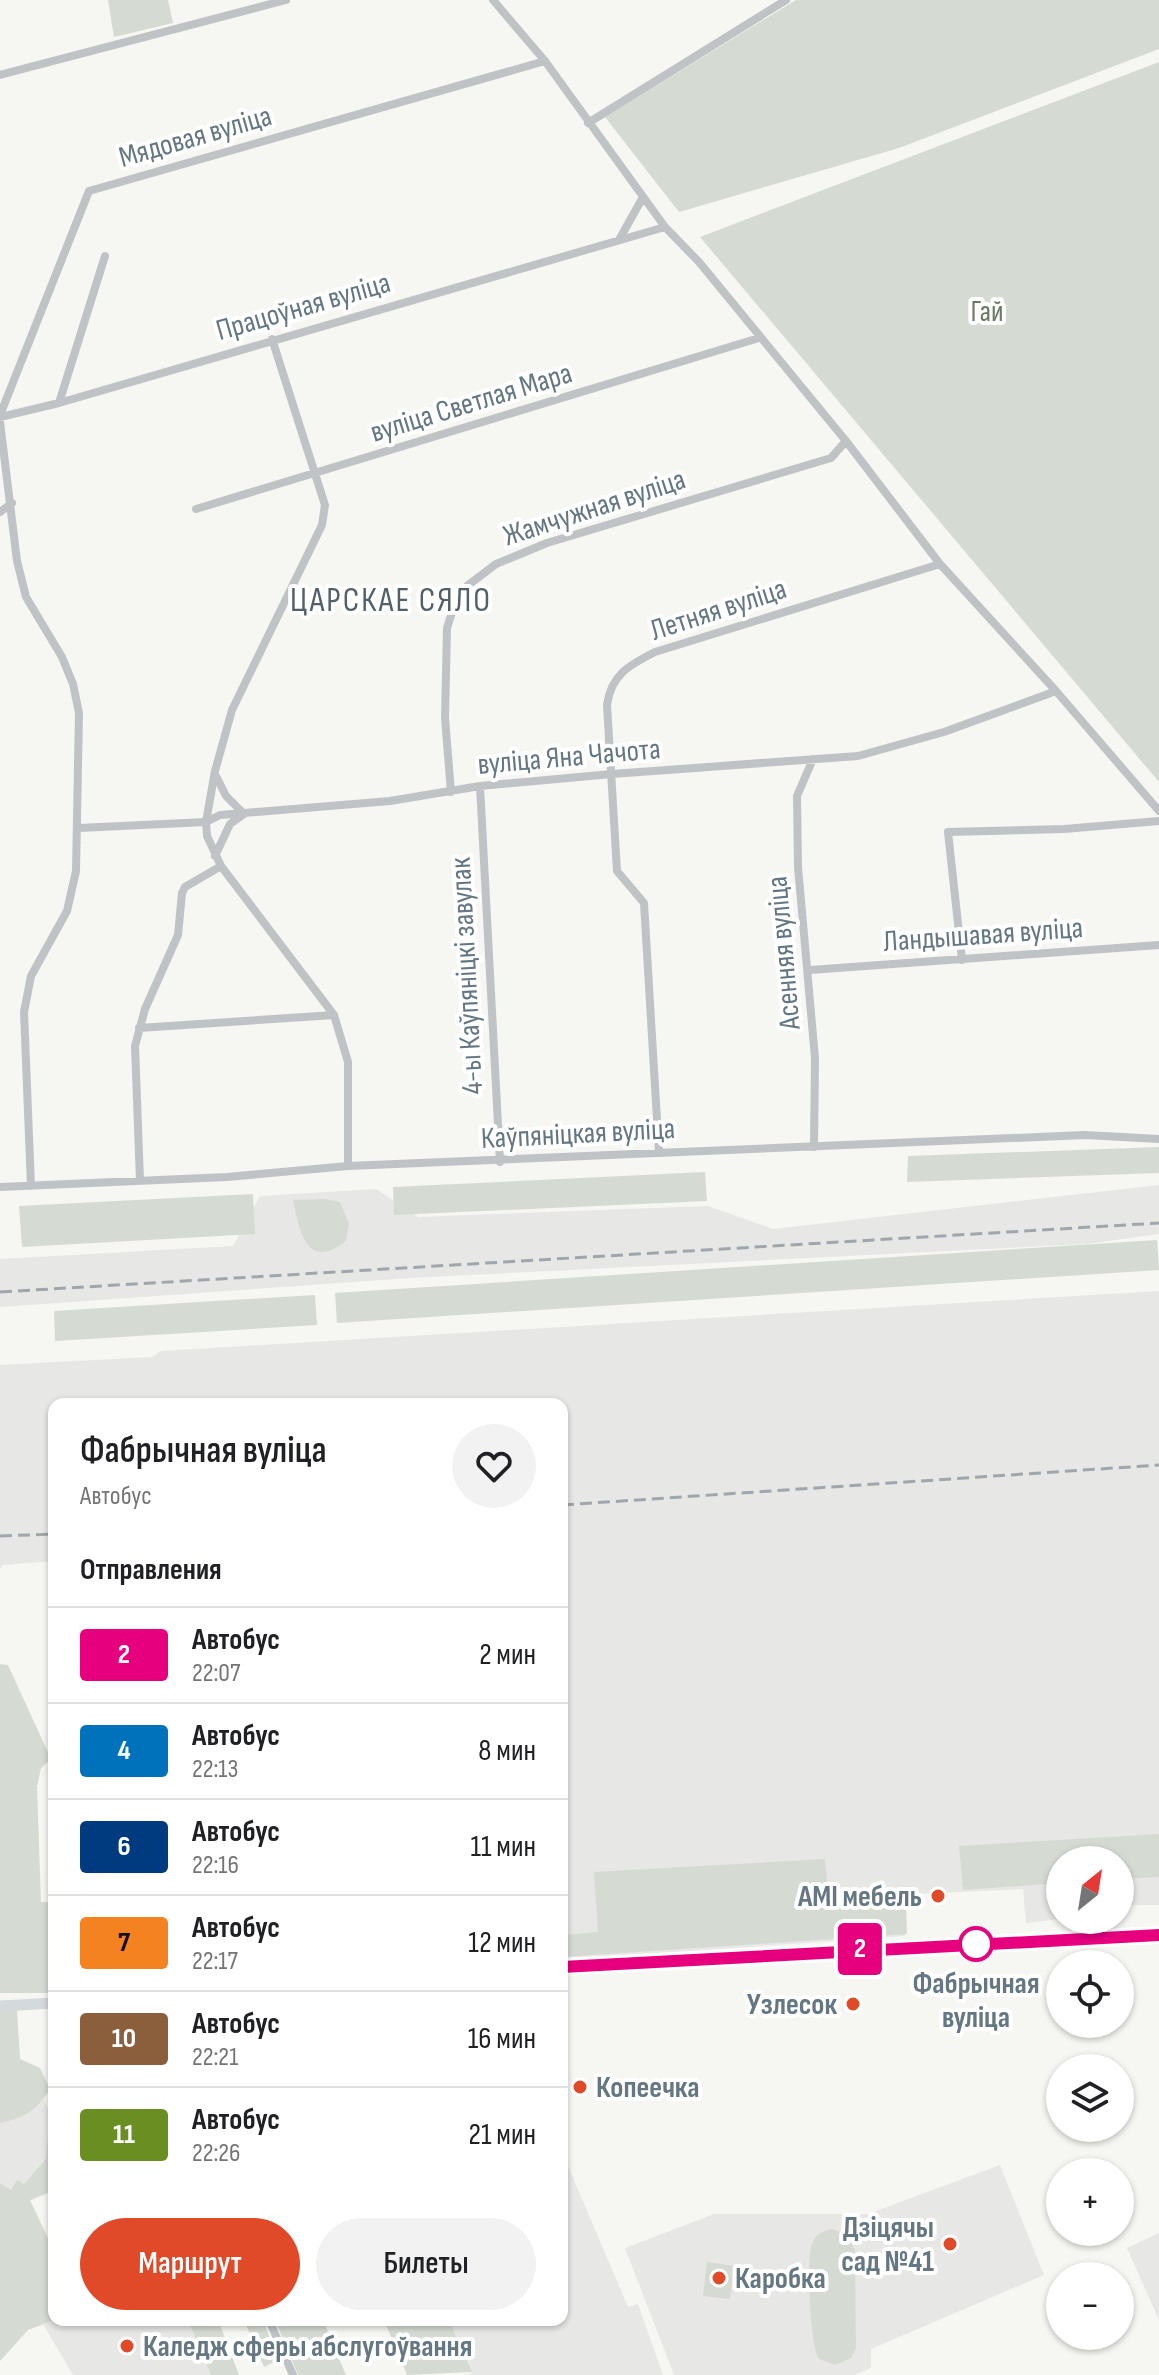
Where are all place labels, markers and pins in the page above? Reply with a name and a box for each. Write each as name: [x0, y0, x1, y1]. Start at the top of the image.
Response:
place label: AMI мебель: [797, 1879, 922, 1915]
marker: AMI мебель: [929, 1887, 947, 1905]
marker: Фабрычная вуліца: [959, 1927, 993, 1961]
place label: Фабрычная вуліца: [912, 1966, 1040, 2036]
place label: Узлесок: [747, 1987, 837, 2023]
marker: Узлесок: [844, 1995, 862, 2013]
place label: Копеечка: [596, 2070, 700, 2106]
marker: Копеечка: [571, 2078, 589, 2096]
place label: Дзіцячы сад №41: [841, 2210, 934, 2280]
marker: Дзіцячы сад №41: [941, 2235, 959, 2253]
place label: Каробка: [735, 2261, 826, 2297]
marker: Каробка: [710, 2269, 728, 2287]
place label: Каледж сферы абслугоўвання: [143, 2329, 472, 2365]
marker: Каледж сферы абслугоўвання: [118, 2337, 136, 2355]

